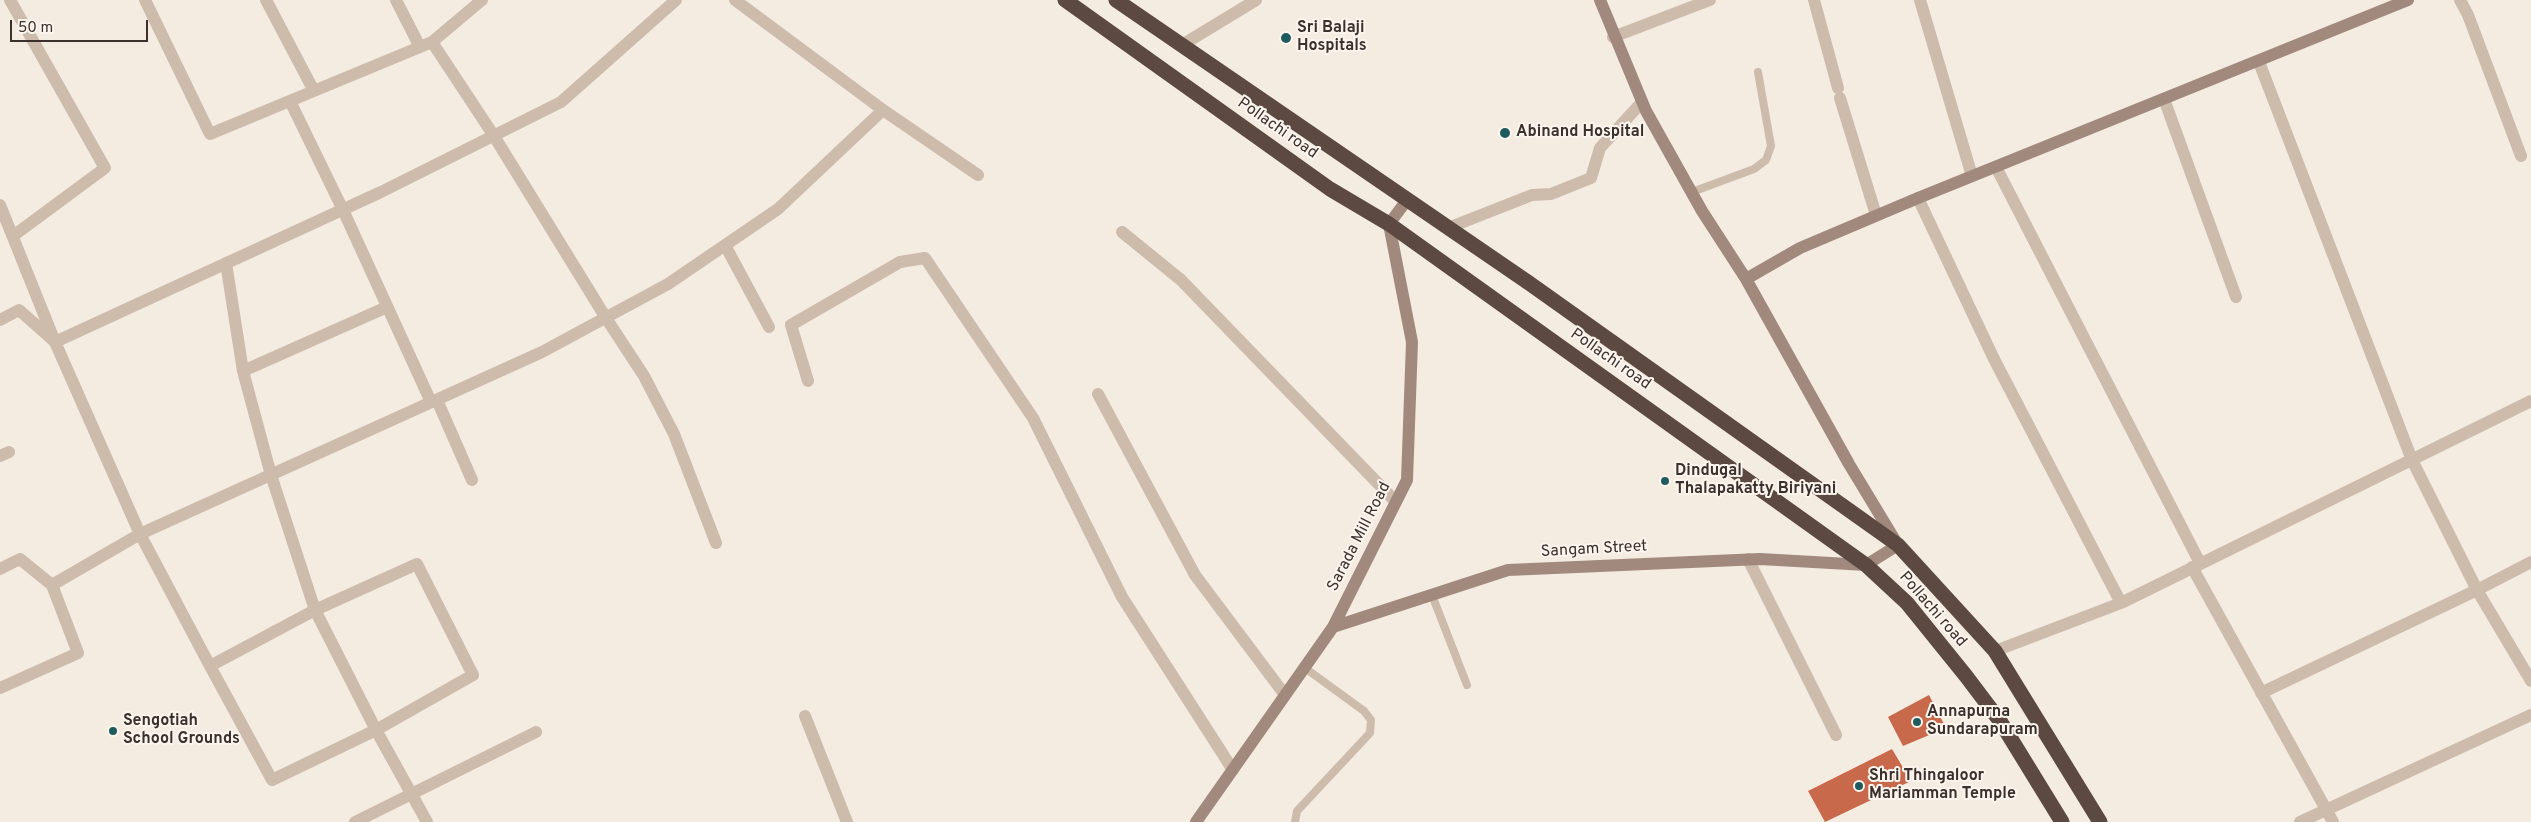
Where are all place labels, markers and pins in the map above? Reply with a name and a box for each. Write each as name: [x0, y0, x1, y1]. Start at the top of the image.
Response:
place label: Sri Balaji Hospitals: [1297, 19, 1367, 57]
marker: Sri Balaji Hospitals: [1279, 31, 1293, 45]
place label: Abinand Hospital: [1516, 123, 1644, 143]
marker: Abinand Hospital: [1498, 126, 1512, 140]
place label: Dindugal Thalapakatty Biriyani: [1675, 462, 1836, 500]
marker: Dindugal Thalapakatty Biriyani: [1659, 475, 1671, 487]
place label: Annapurna Sundarapuram: [1927, 703, 2038, 741]
place label: Sengotiah School Grounds: [123, 712, 240, 750]
marker: Annapurna Sundarapuram: [1911, 716, 1923, 728]
marker: Sengotiah School Grounds: [107, 725, 119, 737]
place label: Shri Thingaloor Mariamman Temple: [1869, 767, 2016, 805]
marker: Shri Thingaloor Mariamman Temple: [1853, 780, 1865, 792]

